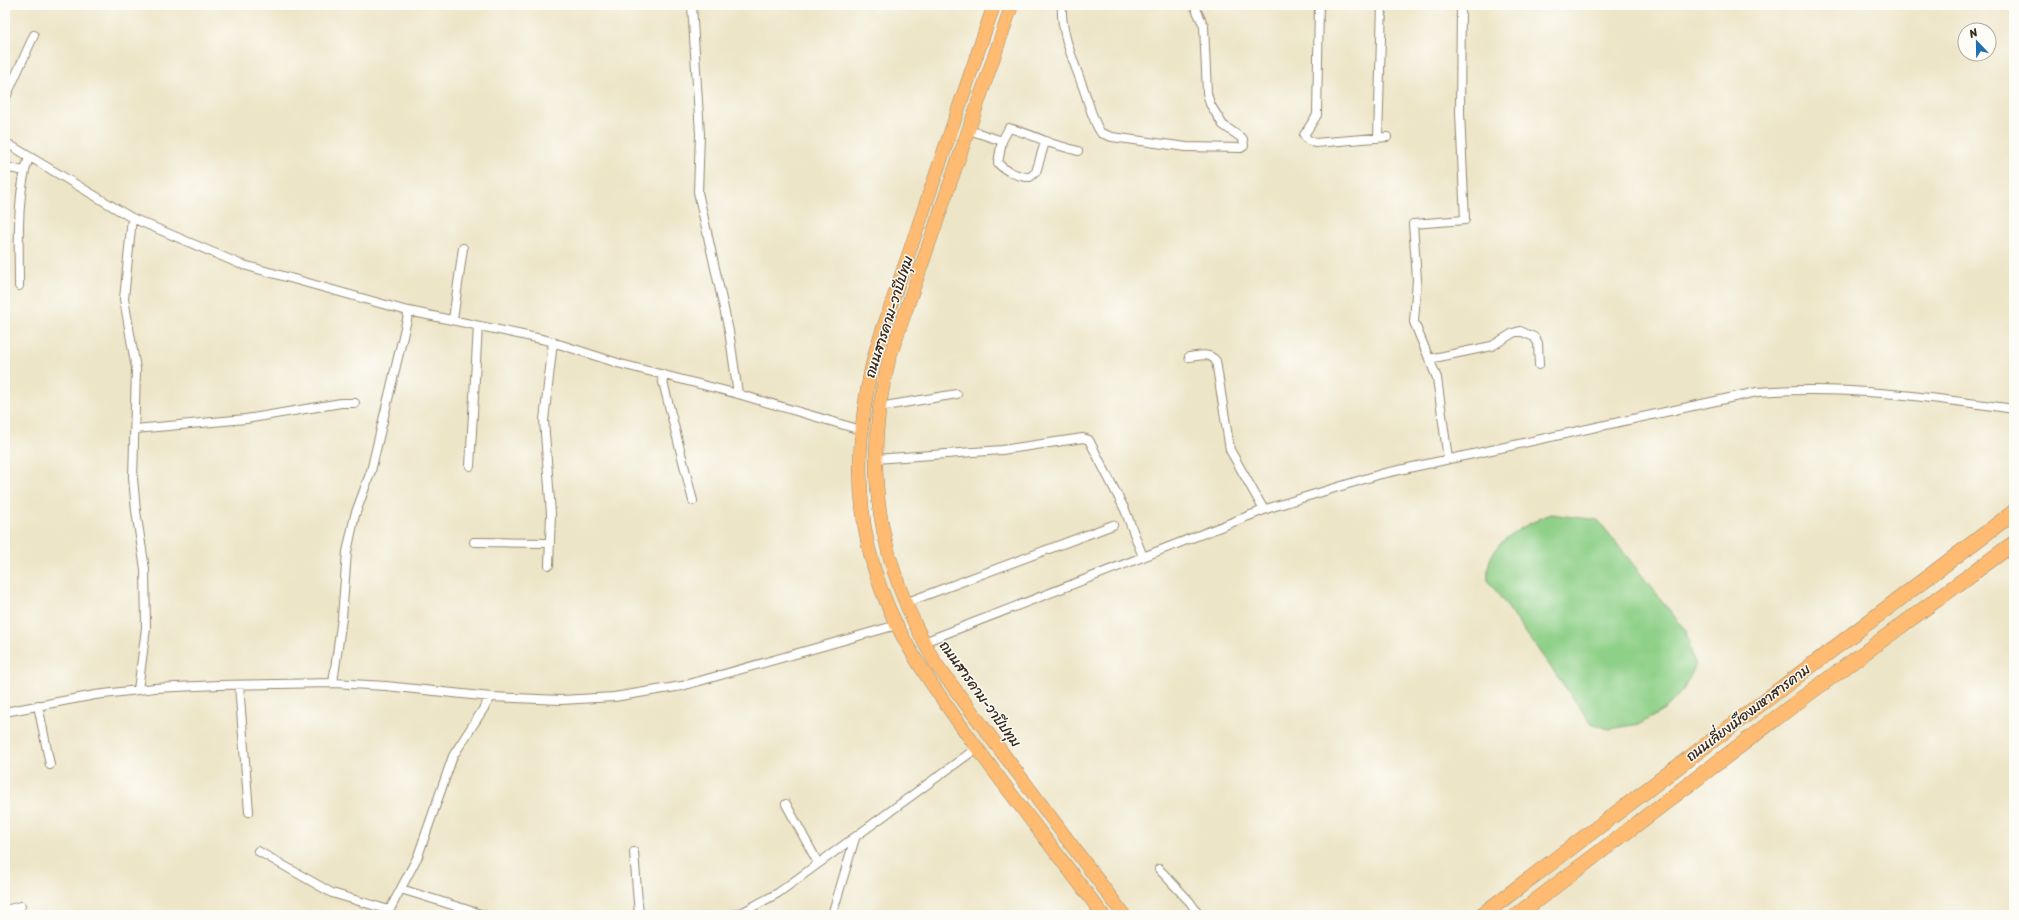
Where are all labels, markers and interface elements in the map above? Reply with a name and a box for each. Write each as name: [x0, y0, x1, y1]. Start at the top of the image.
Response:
north arrow: [1957, 22, 1997, 62]
text: N: [1965, 23, 1981, 44]
street label: ถนนสารคาม-วาปีปทุม: [857, 252, 921, 381]
street label: ถนนสารคาม-วาปีปทุม: [933, 635, 1028, 753]
street label: ถนนเลี่ยงเมืองมหาสารคาม: [1680, 657, 1816, 768]

